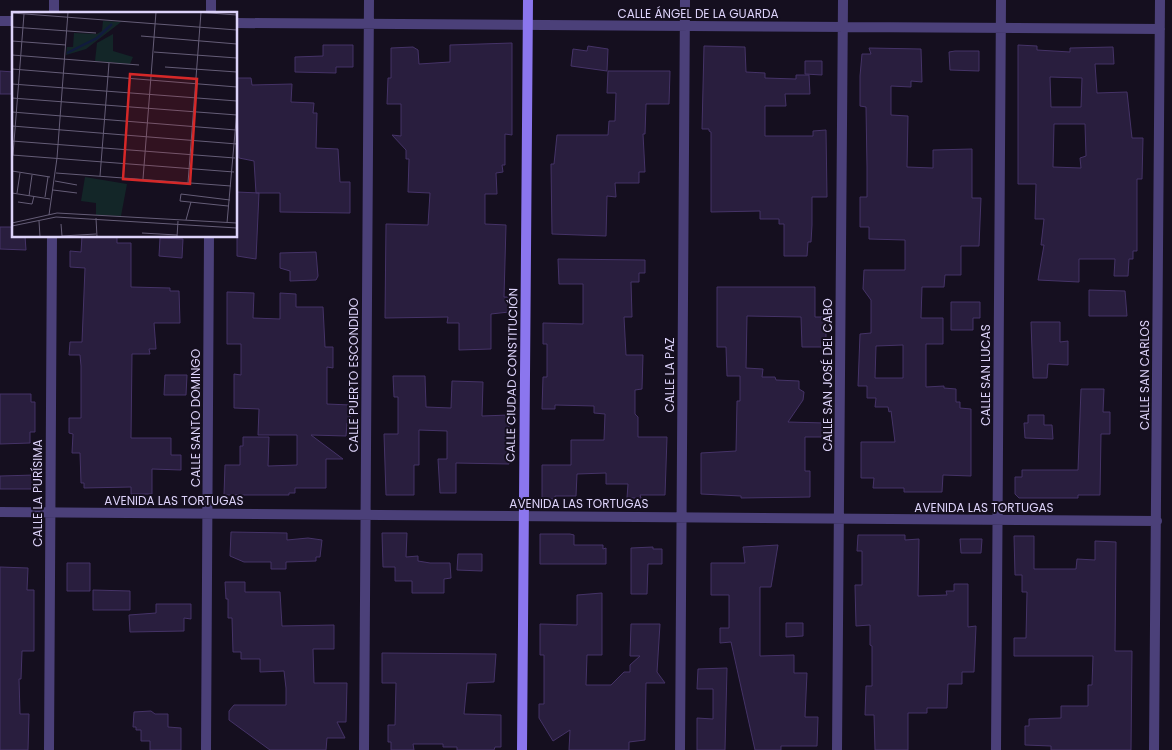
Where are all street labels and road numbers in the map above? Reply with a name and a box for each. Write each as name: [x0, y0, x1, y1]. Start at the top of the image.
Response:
street label: CALLE ÁNGEL DE LA GUARDA: [617, 5, 779, 22]
street label: CALLE CIUDAD CONSTITUCIÓN: [501, 288, 522, 462]
street label: CALLE PUERTO ESCONDIDO: [345, 298, 362, 452]
street label: CALLE SAN JOSÉ DEL CABO: [819, 298, 836, 452]
street label: CALLE SAN CARLOS: [1136, 320, 1153, 430]
street label: CALLE SAN LUCAS: [977, 324, 994, 426]
street label: CALLE LA PAZ: [661, 337, 678, 413]
street label: CALLE SANTO DOMINGO: [187, 349, 204, 487]
street label: CALLE LA PURÍSIMA: [29, 439, 46, 547]
street label: AVENIDA LAS TORTUGAS: [104, 492, 244, 509]
street label: AVENIDA LAS TORTUGAS: [509, 495, 649, 512]
street label: AVENIDA LAS TORTUGAS: [914, 499, 1054, 516]

